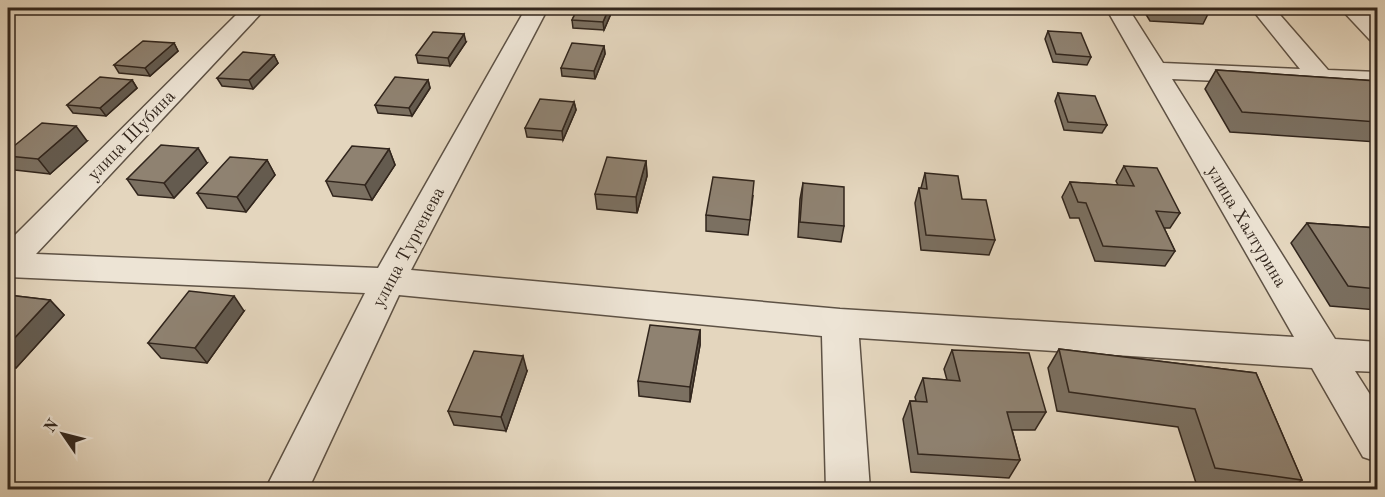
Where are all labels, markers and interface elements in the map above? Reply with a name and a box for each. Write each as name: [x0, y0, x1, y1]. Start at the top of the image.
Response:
street label: улица Шубина: [84, 87, 179, 184]
street label: улица Халтурина: [1203, 163, 1290, 291]
street label: улица Тургенева: [370, 184, 448, 311]
north arrow: [33, 404, 93, 464]
text: N: [42, 416, 63, 436]

